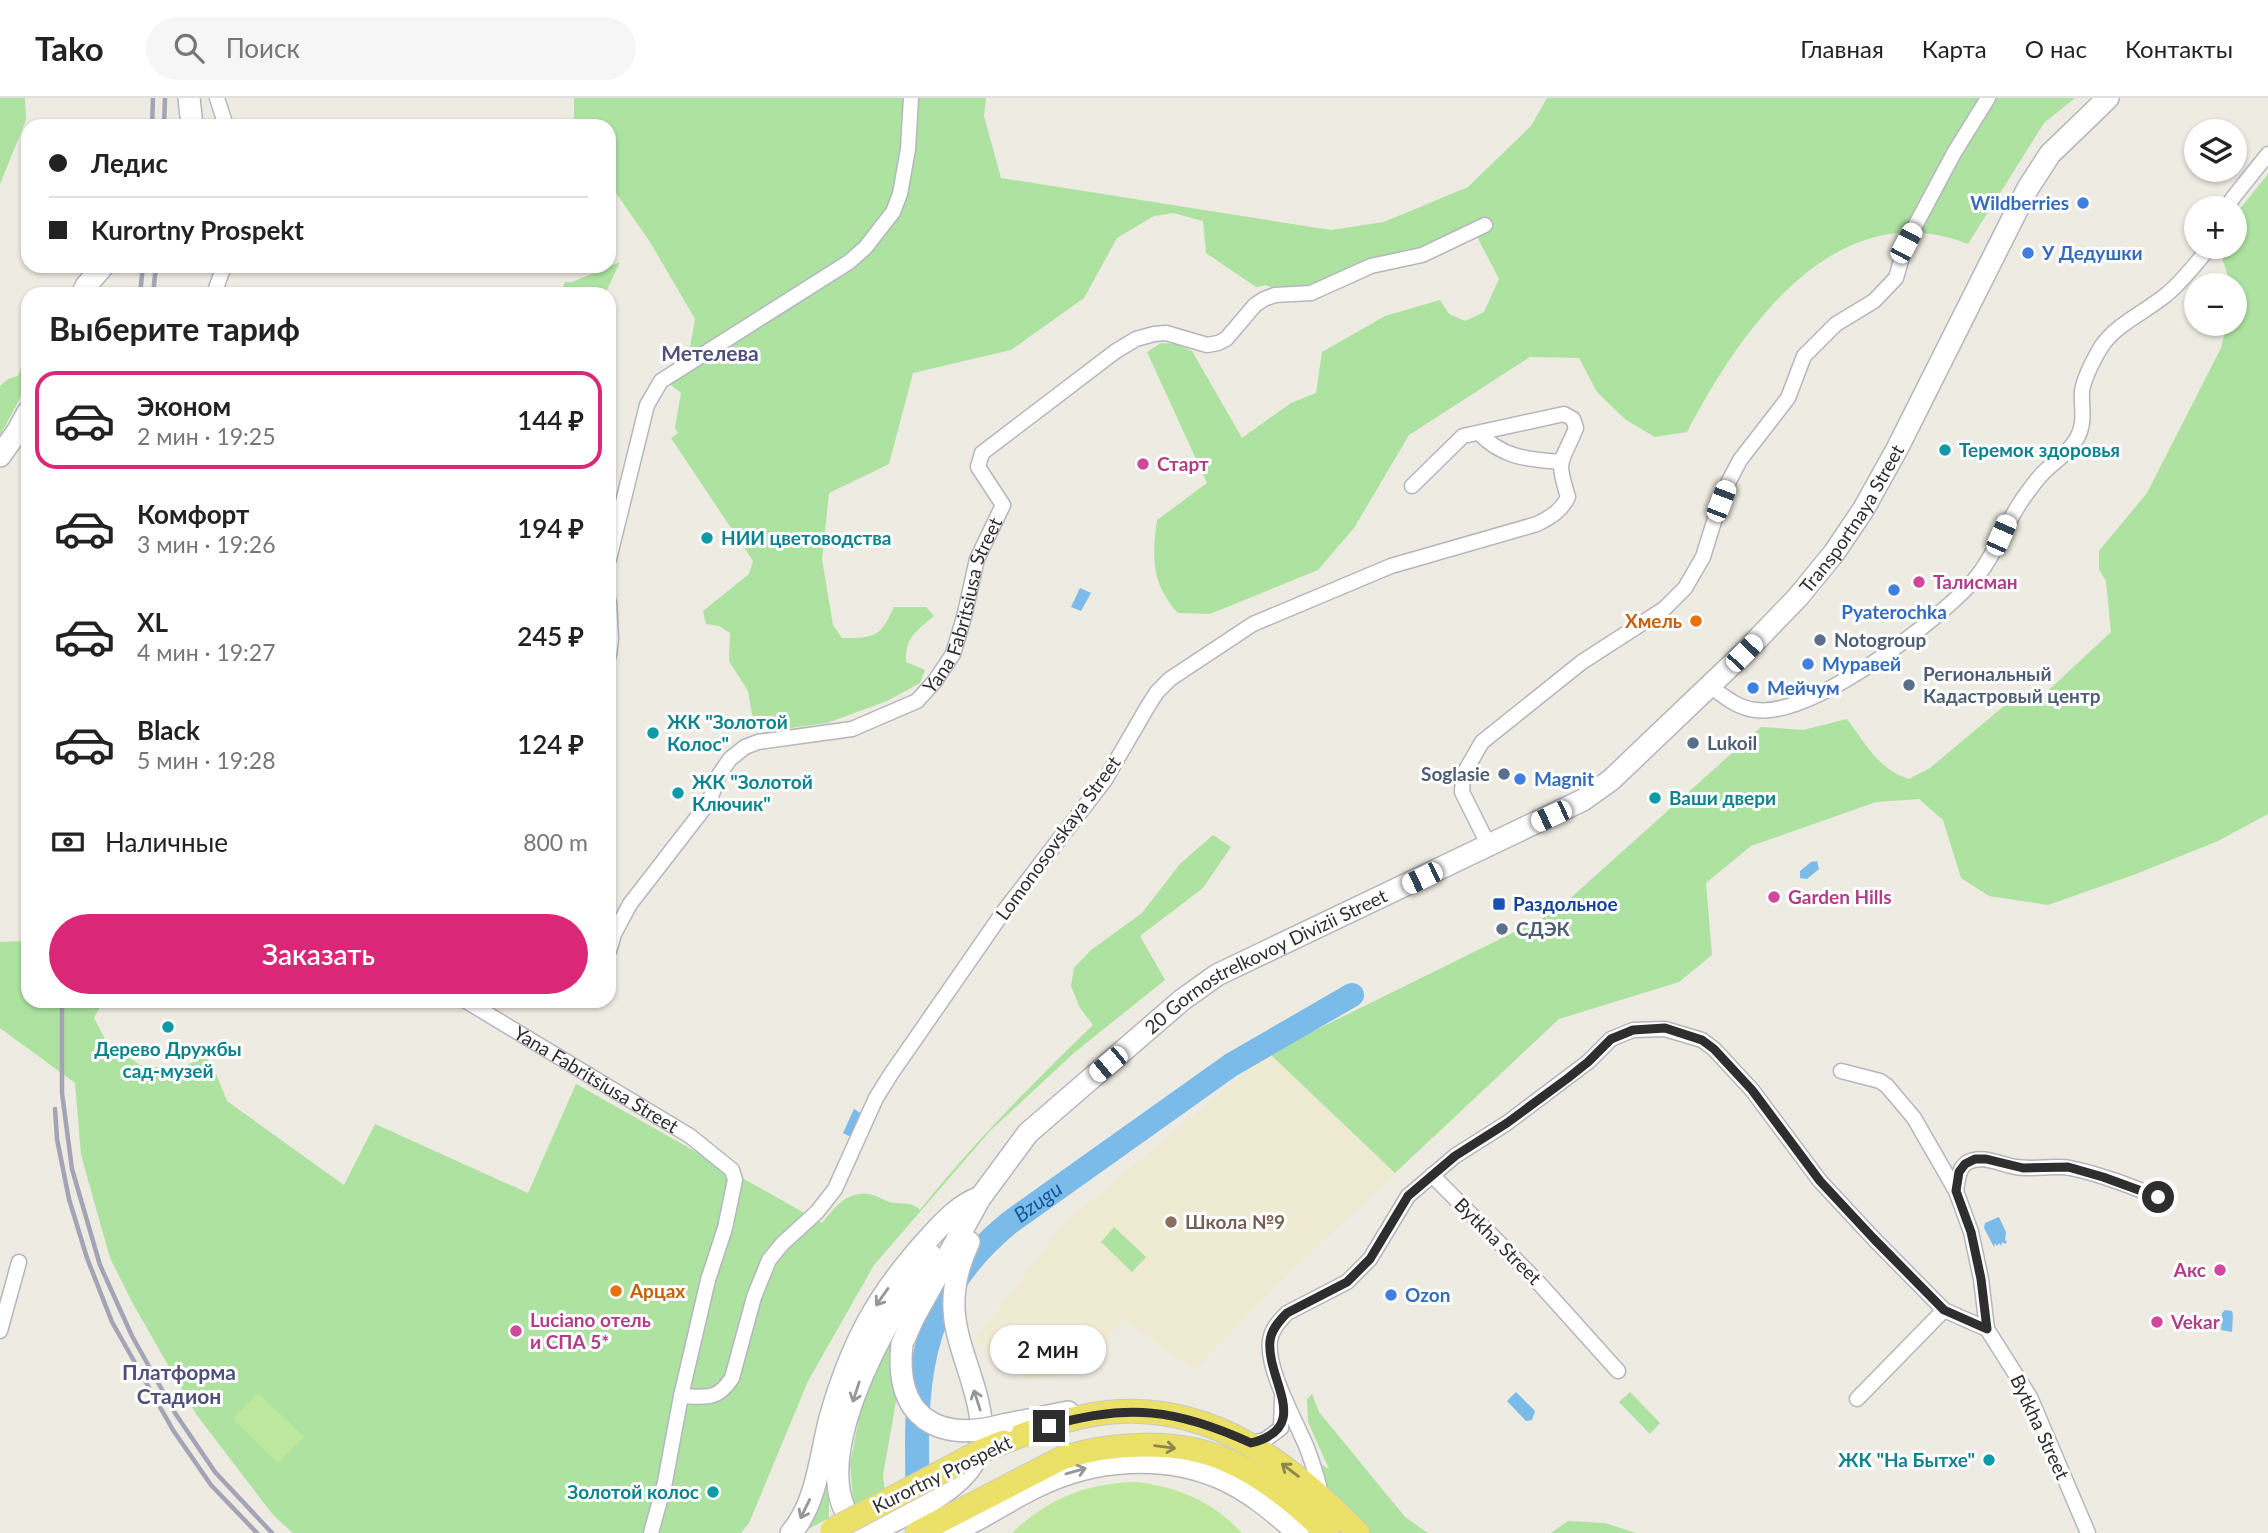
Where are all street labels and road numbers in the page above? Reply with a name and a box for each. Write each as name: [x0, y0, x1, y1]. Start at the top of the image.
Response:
street label: Transportnaya Street: [1794, 440, 1908, 597]
street label: Yana Fabritsiusa Street: [918, 513, 1006, 698]
street label: Lomonosovskaya Street: [990, 751, 1125, 924]
street label: 20 Gornostrelkovoy Divizii Street: [1140, 883, 1391, 1038]
street label: Yana Fabritsiusa Street: [510, 1021, 683, 1137]
street label: Bytkha Street: [1450, 1192, 1547, 1289]
street label: Bytkha Street: [2006, 1371, 2075, 1483]
street label: Kurortny Prospekt: [868, 1430, 1015, 1517]

